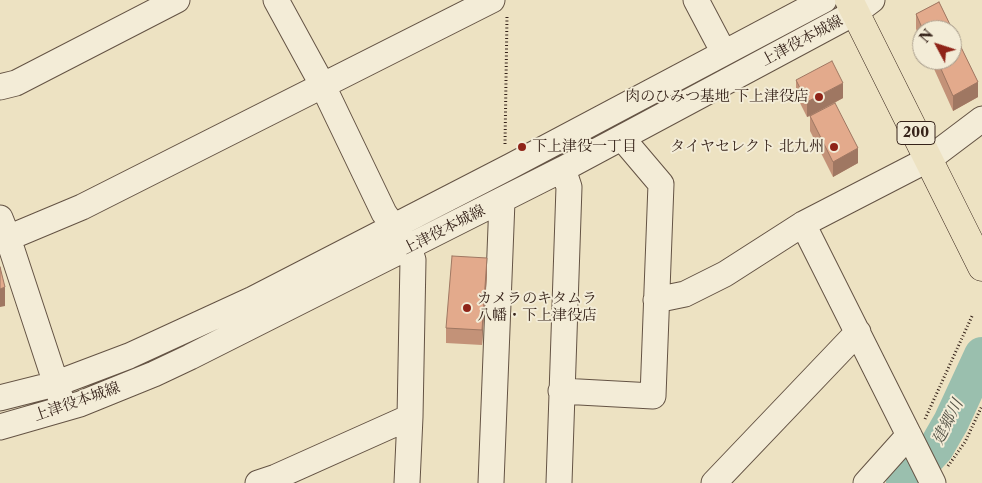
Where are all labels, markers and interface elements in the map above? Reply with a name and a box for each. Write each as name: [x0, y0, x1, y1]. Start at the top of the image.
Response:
street label: 上津役本城線: [758, 12, 846, 70]
north arrow: [912, 20, 962, 70]
text: N: [915, 26, 937, 46]
place label: 肉のひみつ基地 下上津役店: [625, 88, 809, 106]
marker: 肉のひみつ基地 下上津役店: [813, 91, 825, 103]
road number: 200: [897, 122, 935, 144]
place label: 下上津役一丁目: [532, 138, 637, 156]
place label: タイヤセレクト 北九州: [670, 138, 824, 156]
marker: 下上津役一丁目: [516, 141, 528, 153]
marker: タイヤセレクト 北九州: [828, 141, 840, 153]
street label: 上津役本城線: [400, 202, 488, 258]
place label: カメラのキタムラ 八幡・下上津役店: [477, 290, 597, 325]
marker: カメラのキタムラ 八幡・下上津役店: [461, 302, 473, 314]
street label: 上津役本城線: [32, 379, 122, 425]
water label: 建郷川: [929, 396, 967, 448]

